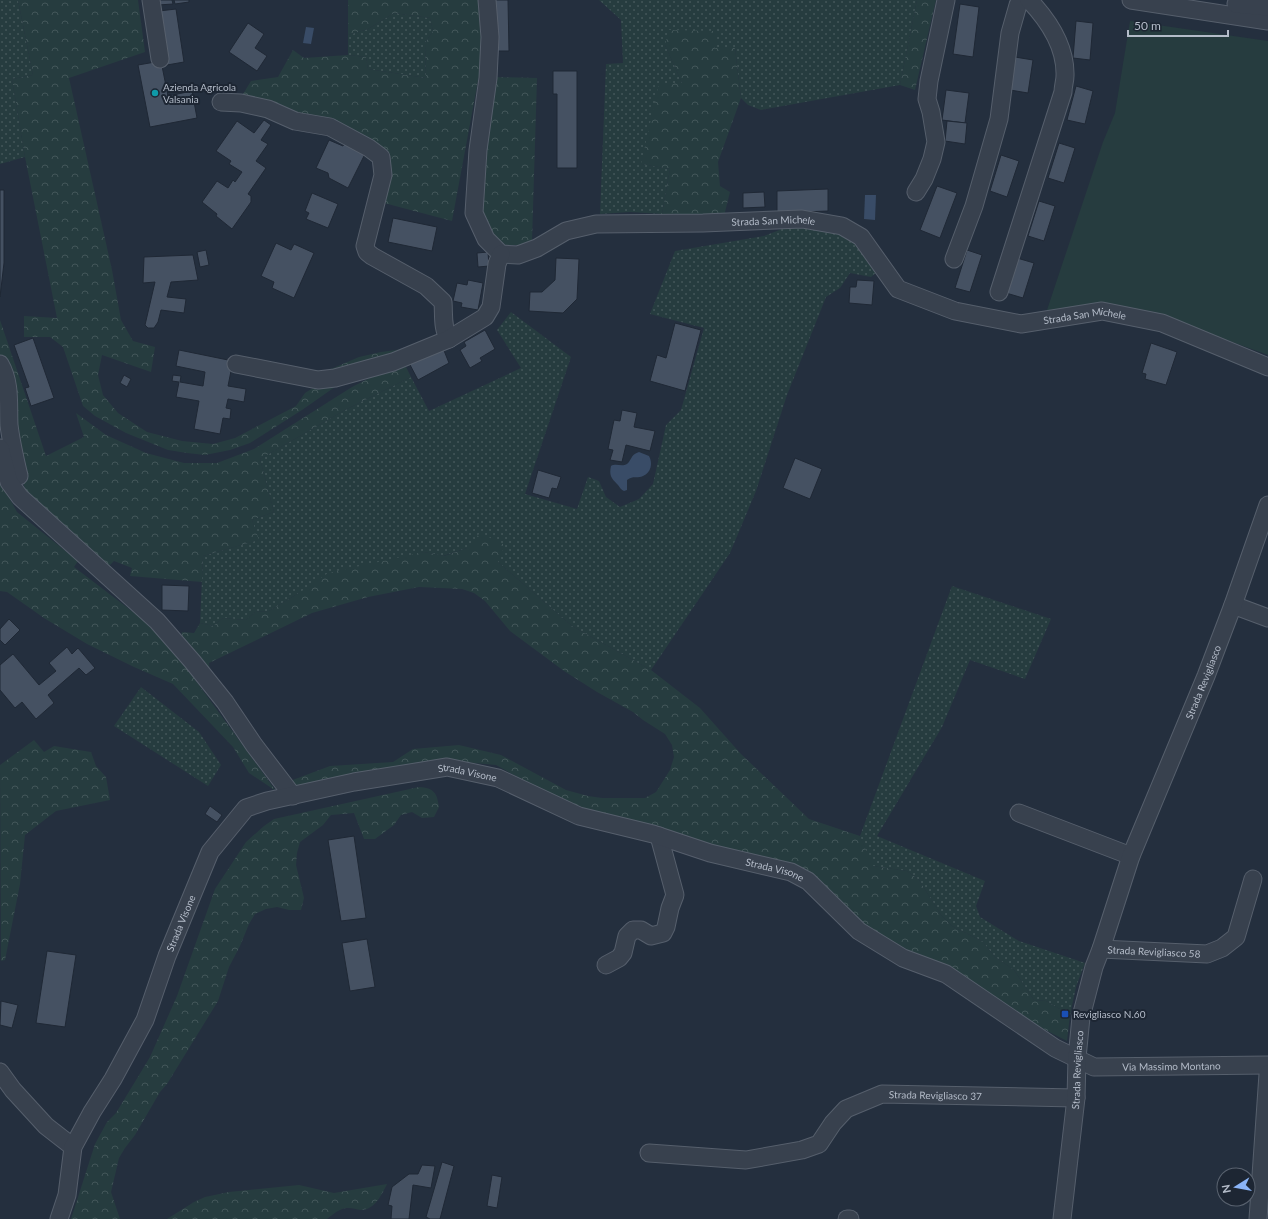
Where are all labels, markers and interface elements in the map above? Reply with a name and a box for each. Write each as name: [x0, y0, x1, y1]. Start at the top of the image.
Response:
scale bar: [1128, 12, 1228, 38]
text: 50 m: [1134, 18, 1161, 33]
place label: Azienda Agricola Valsania: [163, 81, 236, 105]
marker: Azienda Agricola Valsania: [150, 88, 160, 98]
street label: Strada San Michele: [731, 213, 816, 228]
street label: Strada San Michele: [1042, 305, 1127, 326]
street label: Strada Revigliasco: [1183, 643, 1223, 721]
street label: Strada Visone: [437, 761, 498, 784]
street label: Strada Visone: [744, 856, 806, 884]
street label: Strada Visone: [164, 893, 198, 953]
street label: Strada Revigliasco 58: [1107, 943, 1201, 960]
place label: Revigliasco N.60: [1073, 1008, 1146, 1020]
marker: Revigliasco N.60: [1060, 1009, 1070, 1019]
street label: Strada Revigliasco: [1069, 1030, 1086, 1110]
street label: Via Massimo Montano: [1122, 1060, 1221, 1073]
street label: Strada Revigliasco 37: [889, 1088, 982, 1102]
north arrow: [1216, 1167, 1256, 1207]
text: N: [1219, 1184, 1233, 1194]

